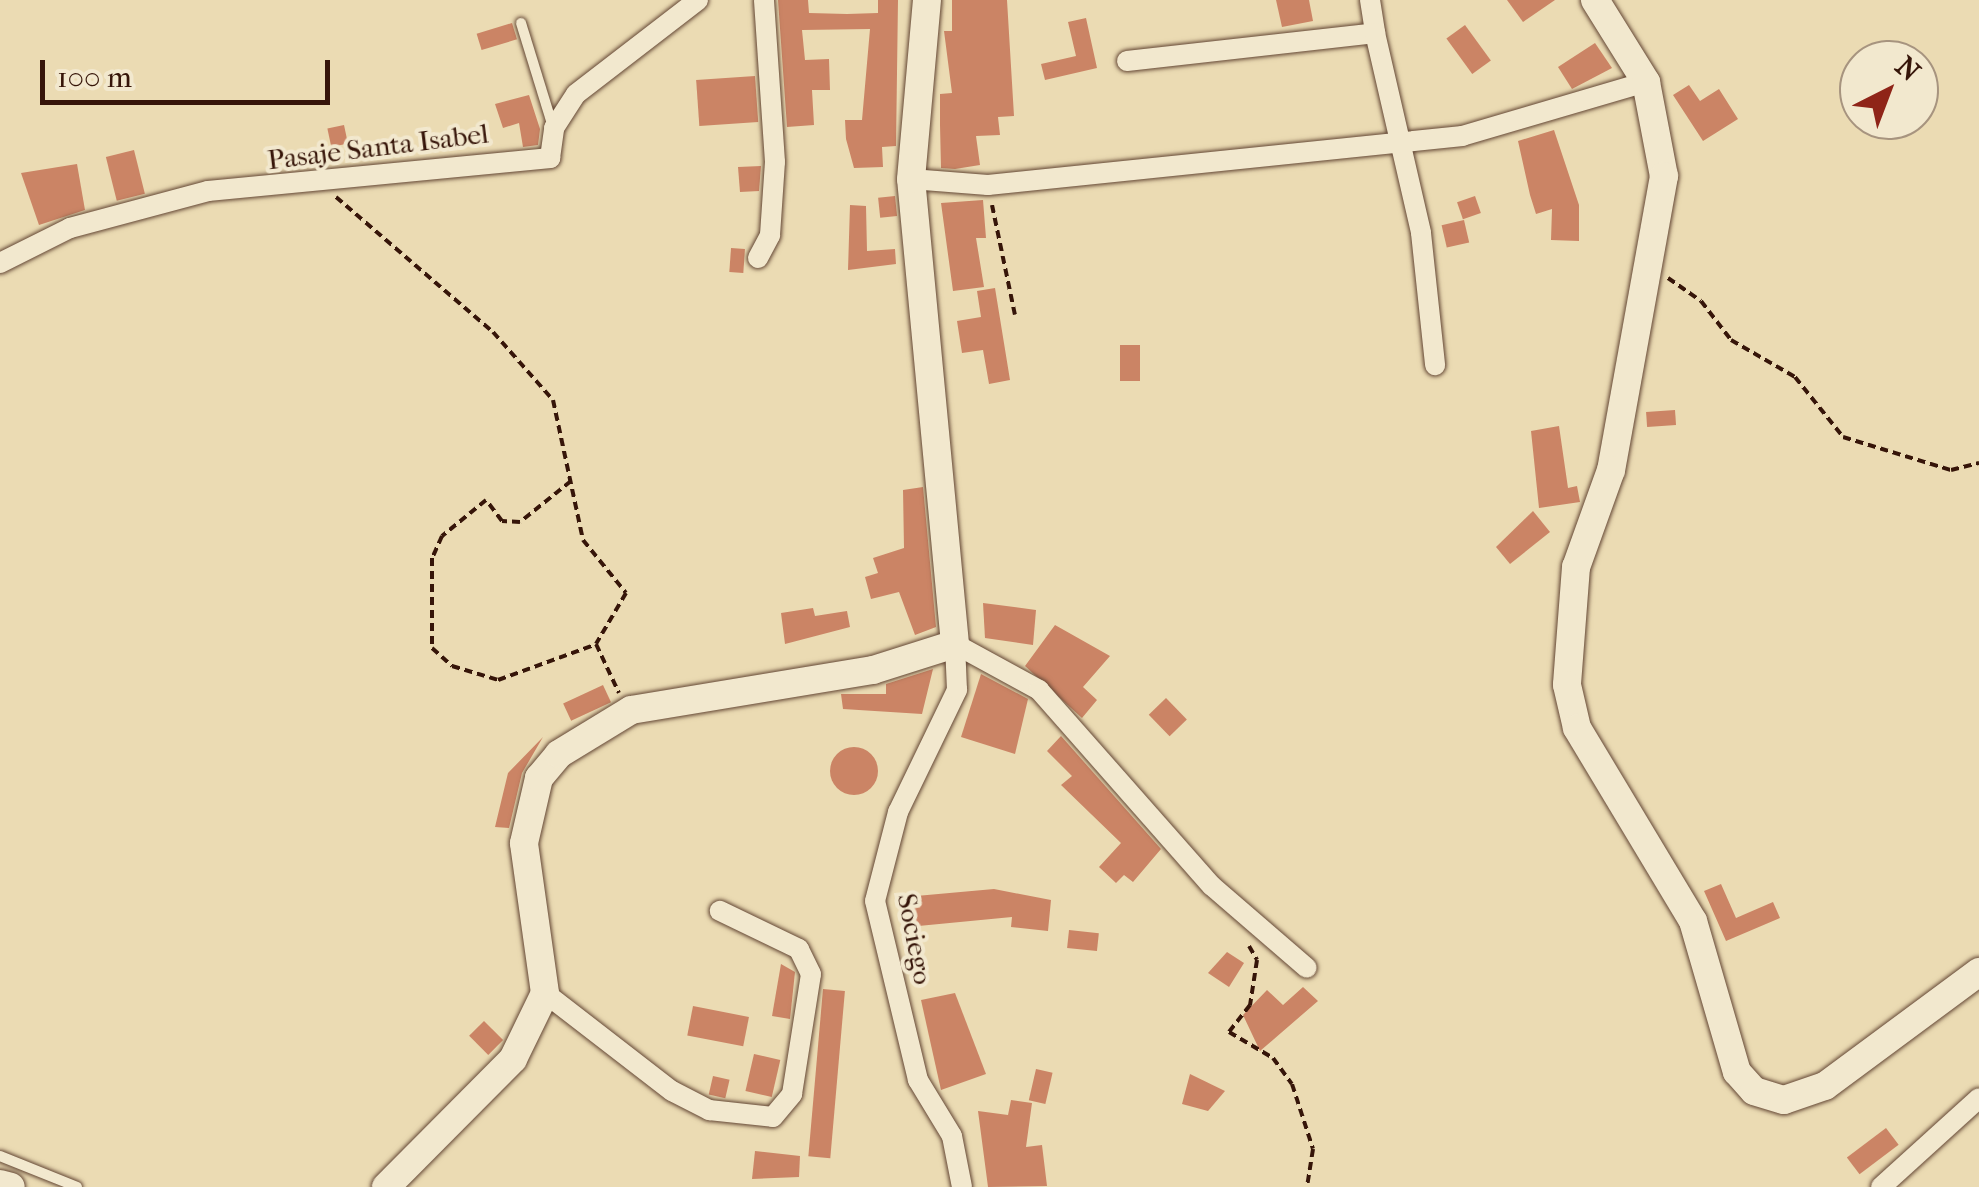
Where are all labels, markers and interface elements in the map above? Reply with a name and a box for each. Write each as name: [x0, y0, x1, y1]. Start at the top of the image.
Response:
scale bar: [45, 40, 335, 102]
north arrow: [1839, 40, 1939, 140]
text: N: [1889, 49, 1927, 88]
text: 100 m: [57, 60, 132, 95]
street label: Pasaje Santa Isabel: [266, 117, 490, 177]
street label: Sociego: [890, 891, 940, 987]

